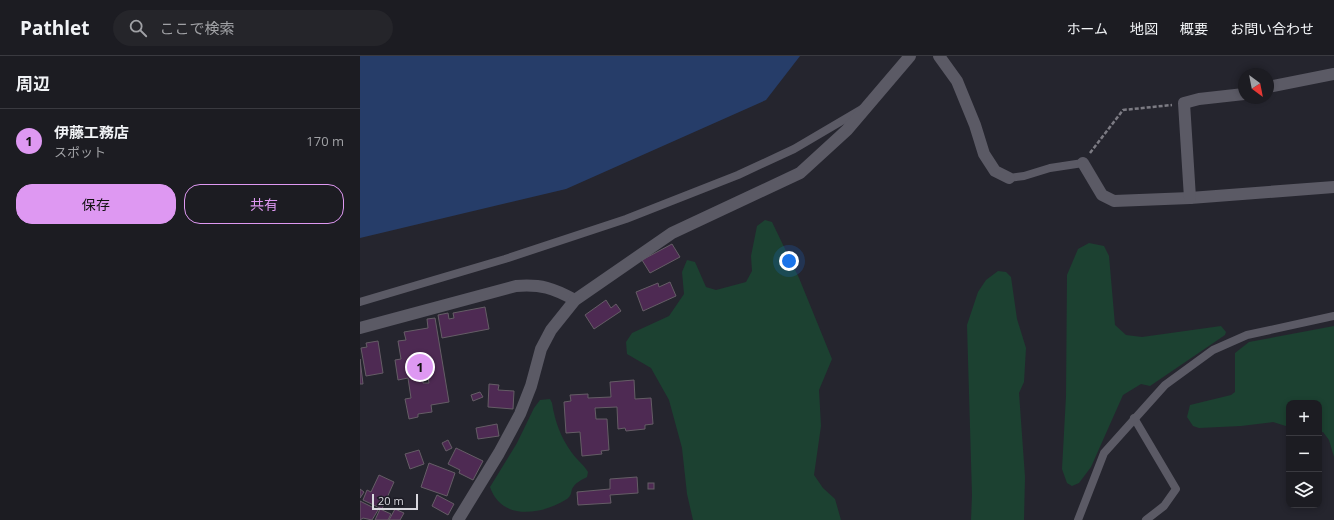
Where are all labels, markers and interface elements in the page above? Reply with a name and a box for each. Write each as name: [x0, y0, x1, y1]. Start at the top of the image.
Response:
search box: [113, 10, 393, 46]
text: Pathlet: [20, 15, 89, 41]
icon: search: [127, 17, 149, 39]
text: ここで検索: [159, 18, 234, 38]
text: ホーム: [1066, 19, 1108, 38]
text: 地図: [1130, 19, 1158, 38]
text: 概要: [1180, 19, 1208, 38]
text: お問い合わせ: [1230, 19, 1314, 38]
north arrow: [1238, 68, 1274, 104]
text: 周辺: [16, 72, 50, 95]
text: 伊藤工務店: [54, 122, 129, 142]
text: 1: [25, 132, 33, 150]
text: 170 m: [306, 132, 344, 150]
text: スポット: [54, 143, 106, 161]
button: 保存: [16, 184, 176, 224]
button: 共有: [184, 184, 344, 224]
your location: [779, 251, 799, 271]
pin: 1: [407, 352, 433, 382]
map controls: [1286, 400, 1322, 508]
button: +: [1286, 400, 1322, 436]
button: −: [1286, 436, 1322, 472]
button: layers: [1286, 472, 1322, 508]
scale bar: [372, 492, 418, 511]
text: 20 m: [378, 493, 404, 508]

